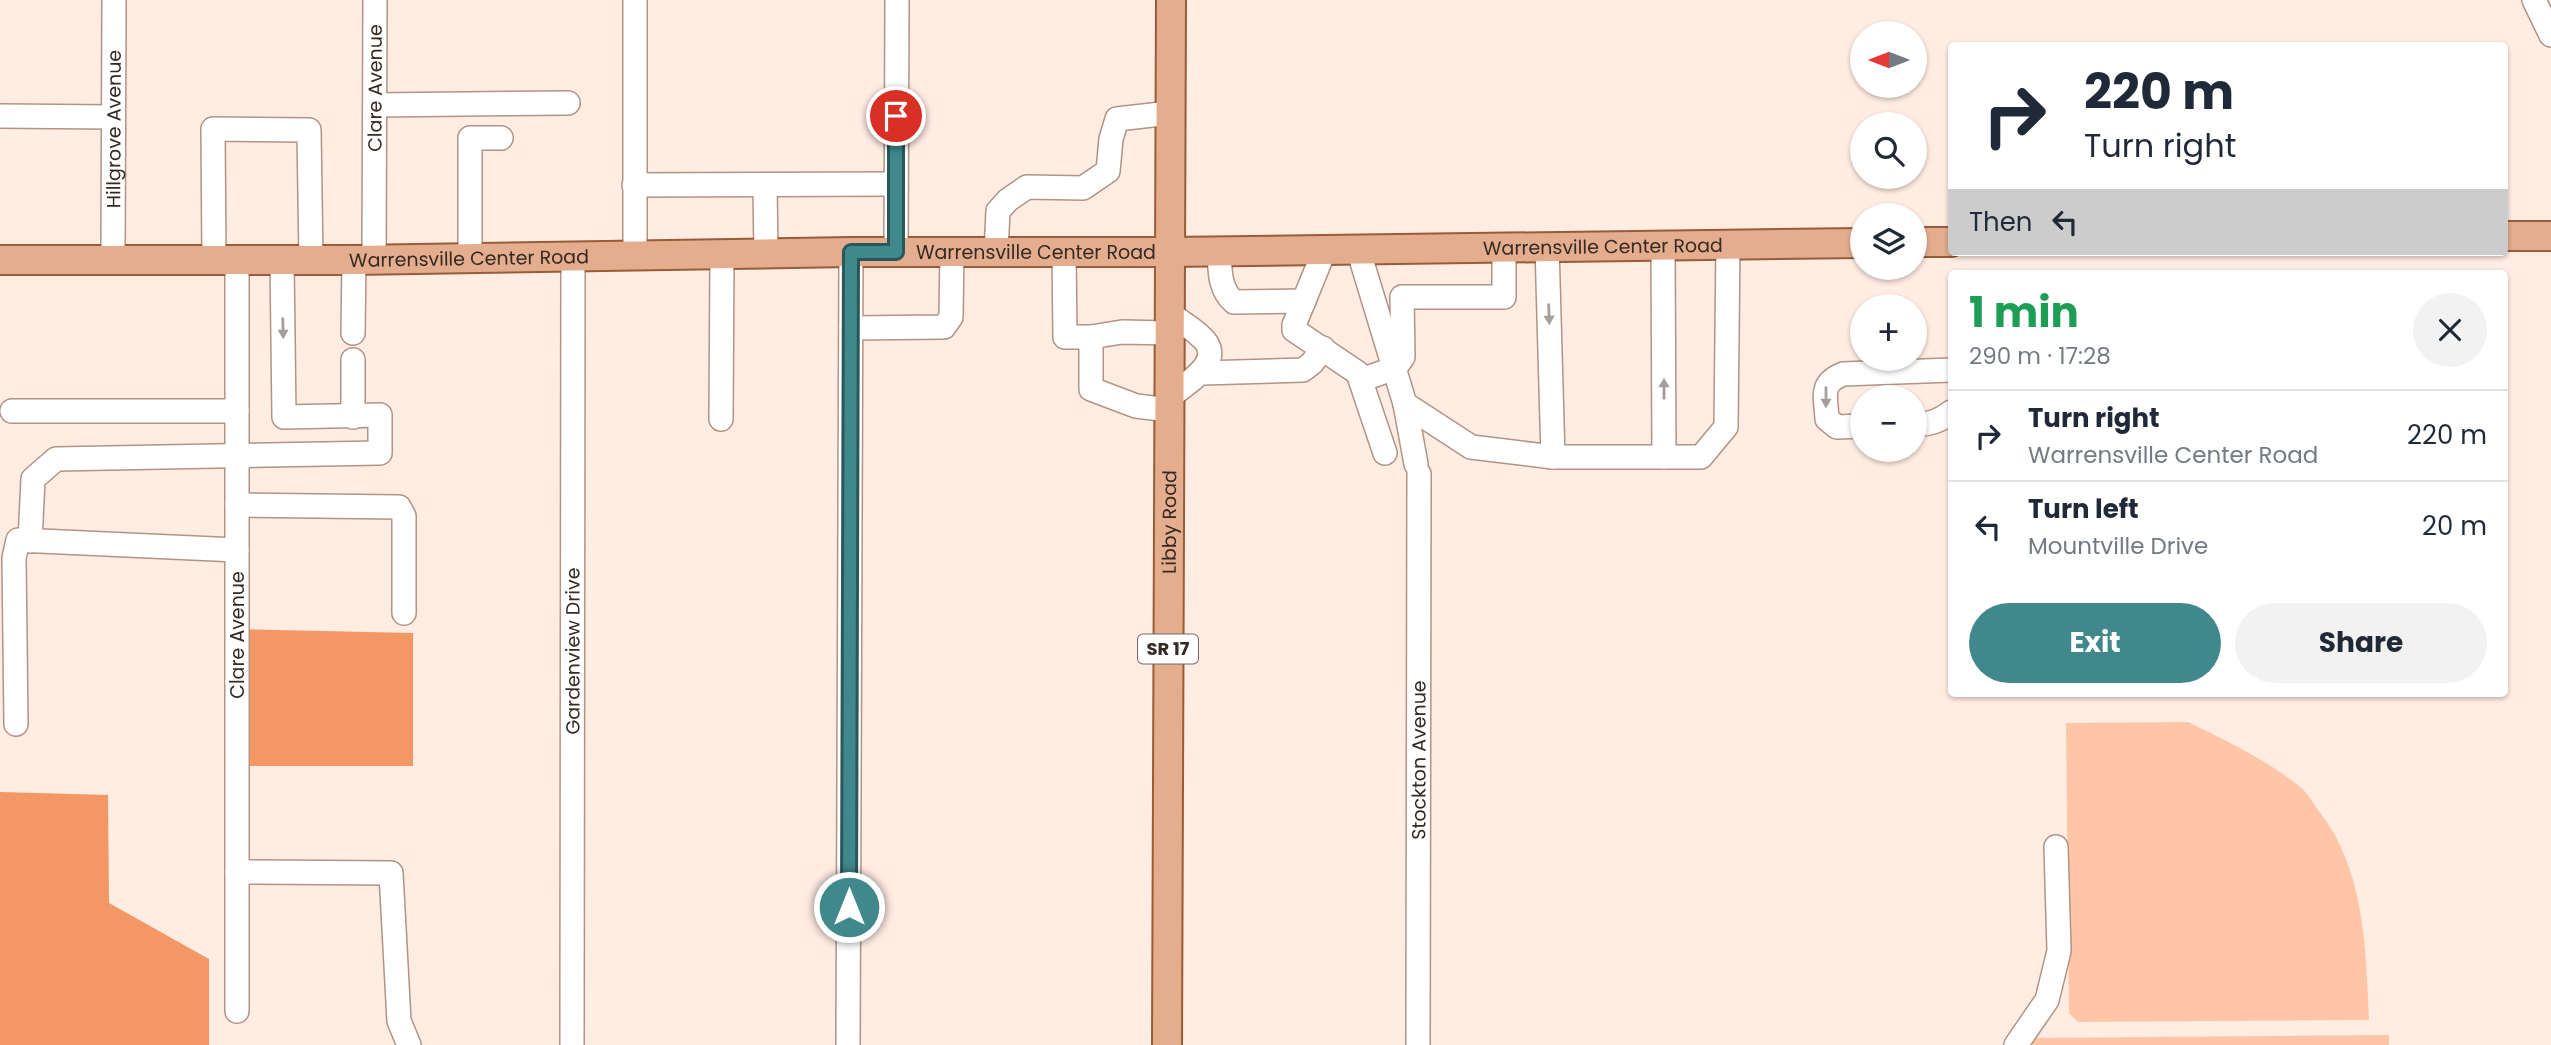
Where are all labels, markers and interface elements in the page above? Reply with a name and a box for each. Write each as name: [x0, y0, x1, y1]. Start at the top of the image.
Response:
north arrow: [1850, 21, 1927, 98]
map controls: [1850, 21, 1927, 462]
street label: Clare Avenue: [361, 24, 389, 152]
street label: Hillgrove Avenue: [100, 50, 128, 208]
text: 220 m: [2084, 58, 2234, 126]
icon: right: [1969, 70, 2060, 161]
pin: [866, 86, 926, 146]
icon: arrive: [877, 97, 915, 135]
button: search: [1850, 112, 1927, 189]
text: Turn right: [2084, 123, 2236, 168]
button: layers: [1850, 203, 1927, 280]
icon: left: [2046, 203, 2084, 241]
text: Then: [1969, 204, 2032, 240]
street label: Warrensville Center Road: [1483, 232, 1723, 262]
street label: Warrensville Center Road: [916, 239, 1156, 266]
street label: Warrensville Center Road: [349, 243, 589, 274]
text: 1 min: [1969, 283, 2079, 342]
button: close: [2413, 293, 2487, 367]
button: +: [1850, 294, 1927, 371]
one-way arrow: [1543, 304, 1554, 326]
one-way arrow: [277, 317, 289, 339]
text: 290 m · 17:28: [1969, 340, 2111, 372]
one-way arrow: [1658, 378, 1670, 400]
button: −: [1850, 385, 1927, 462]
one-way arrow: [1820, 386, 1832, 408]
text: Turn right: [2028, 400, 2160, 436]
icon: right: [1969, 417, 2007, 455]
text: 220 m: [2407, 417, 2487, 453]
text: Warrensville Center Road: [2028, 439, 2318, 471]
street label: Libby Road: [1156, 470, 1183, 574]
text: Turn left: [2028, 491, 2139, 527]
icon: left: [1969, 508, 2007, 546]
text: 20 m: [2422, 508, 2487, 544]
text: Mountville Drive: [2028, 530, 2208, 562]
street label: Gardenview Drive: [559, 567, 587, 735]
street label: Clare Avenue: [224, 571, 251, 699]
button: Exit: [1969, 603, 2221, 683]
button: Share: [2235, 603, 2487, 683]
road number: SR 17: [1138, 634, 1198, 664]
street label: Stockton Avenue: [1405, 680, 1433, 840]
position arrow: [812, 870, 886, 944]

